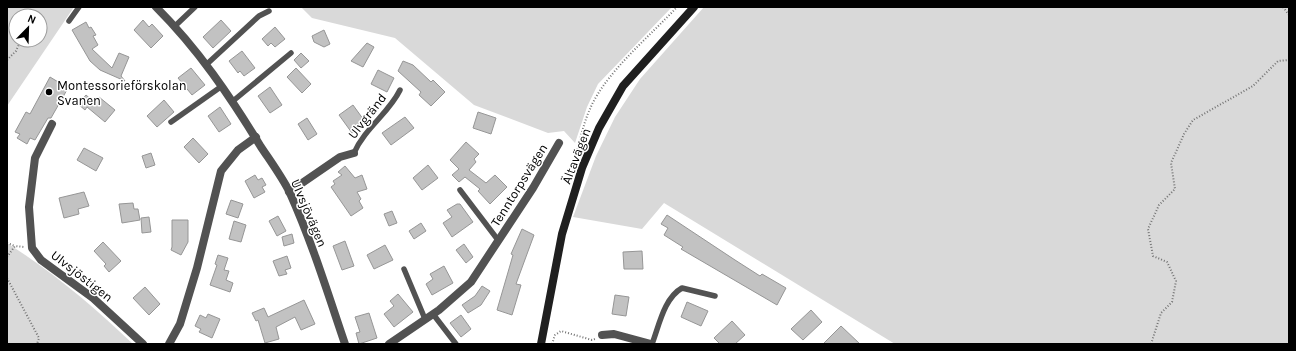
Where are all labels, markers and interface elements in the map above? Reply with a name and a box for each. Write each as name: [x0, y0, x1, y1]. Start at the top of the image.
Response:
north arrow: [8, 8, 48, 48]
text: N: [26, 12, 38, 27]
place label: Montessorieförskolan Svanen: [57, 78, 187, 108]
marker: Montessorieförskolan Svanen: [44, 87, 54, 97]
street label: Ulvgränd: [345, 90, 389, 142]
street label: Ältavägen: [558, 126, 594, 186]
street label: Tenntorpsvägen: [488, 141, 550, 229]
street label: Ulvsjövägen: [288, 177, 330, 249]
street label: Ulvsjöstigen: [48, 247, 116, 305]

